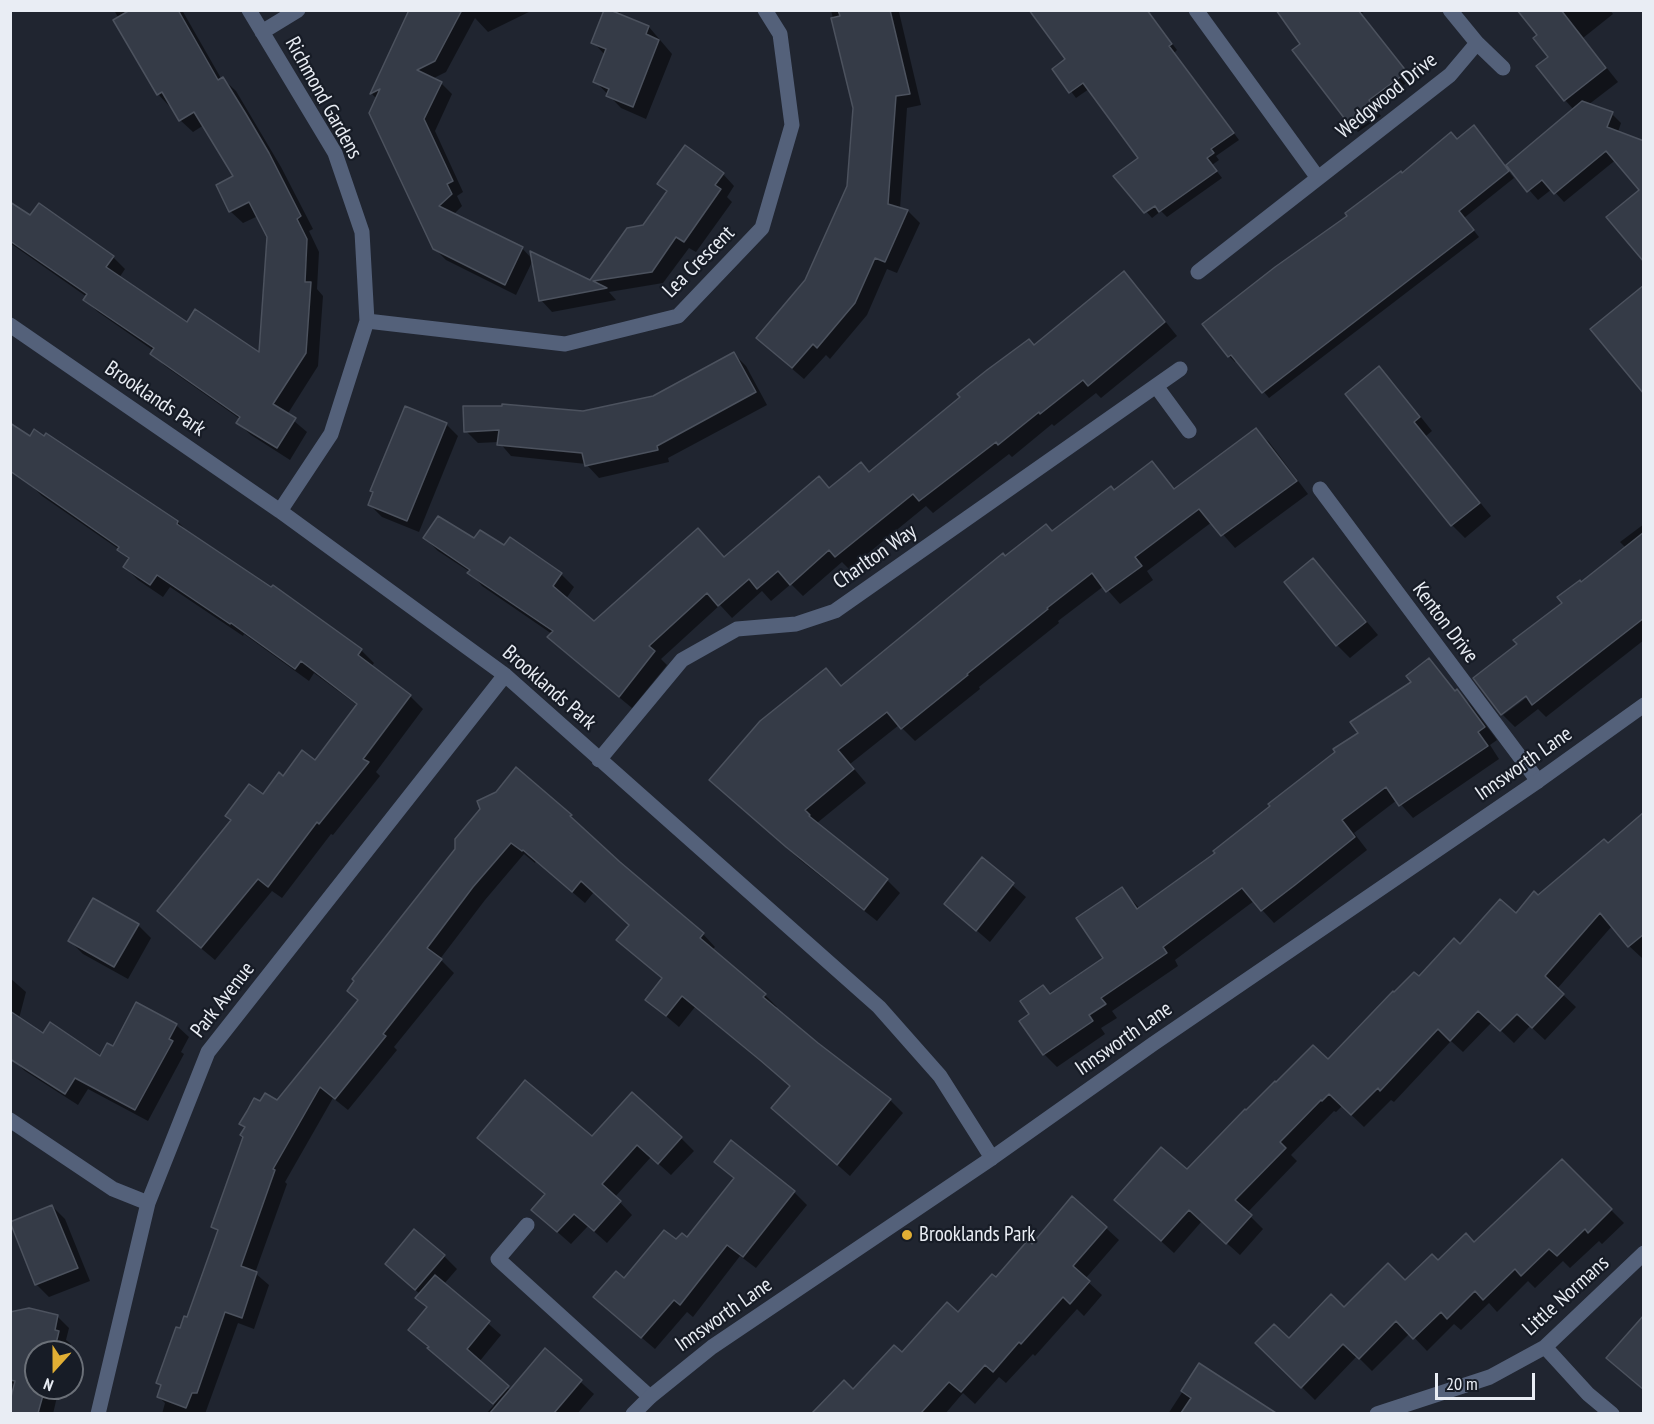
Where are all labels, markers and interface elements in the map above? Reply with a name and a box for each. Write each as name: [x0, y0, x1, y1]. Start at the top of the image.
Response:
street label: Richmond Gardens: [279, 33, 367, 163]
street label: Wedgwood Drive: [1332, 48, 1442, 144]
street label: Lea Crescent: [658, 221, 740, 303]
street label: Brooklands Park: [100, 356, 210, 442]
street label: Charlton Way: [828, 519, 922, 595]
street label: Kenton Drive: [1407, 578, 1483, 668]
street label: Brooklands Park: [497, 640, 601, 736]
street label: Innsworth Lane: [1471, 722, 1577, 806]
street label: Park Avenue: [186, 957, 260, 1043]
street label: Innsworth Lane: [1071, 997, 1177, 1081]
place label: Brooklands Park: [919, 1222, 1035, 1248]
marker: Brooklands Park: [900, 1228, 914, 1242]
street label: Little Normans: [1518, 1251, 1614, 1341]
street label: Innsworth Lane: [671, 1273, 777, 1357]
north arrow: [24, 1340, 84, 1400]
scale bar: [1438, 1361, 1538, 1399]
text: 20 m: [1446, 1372, 1478, 1395]
text: N: [41, 1374, 56, 1396]

